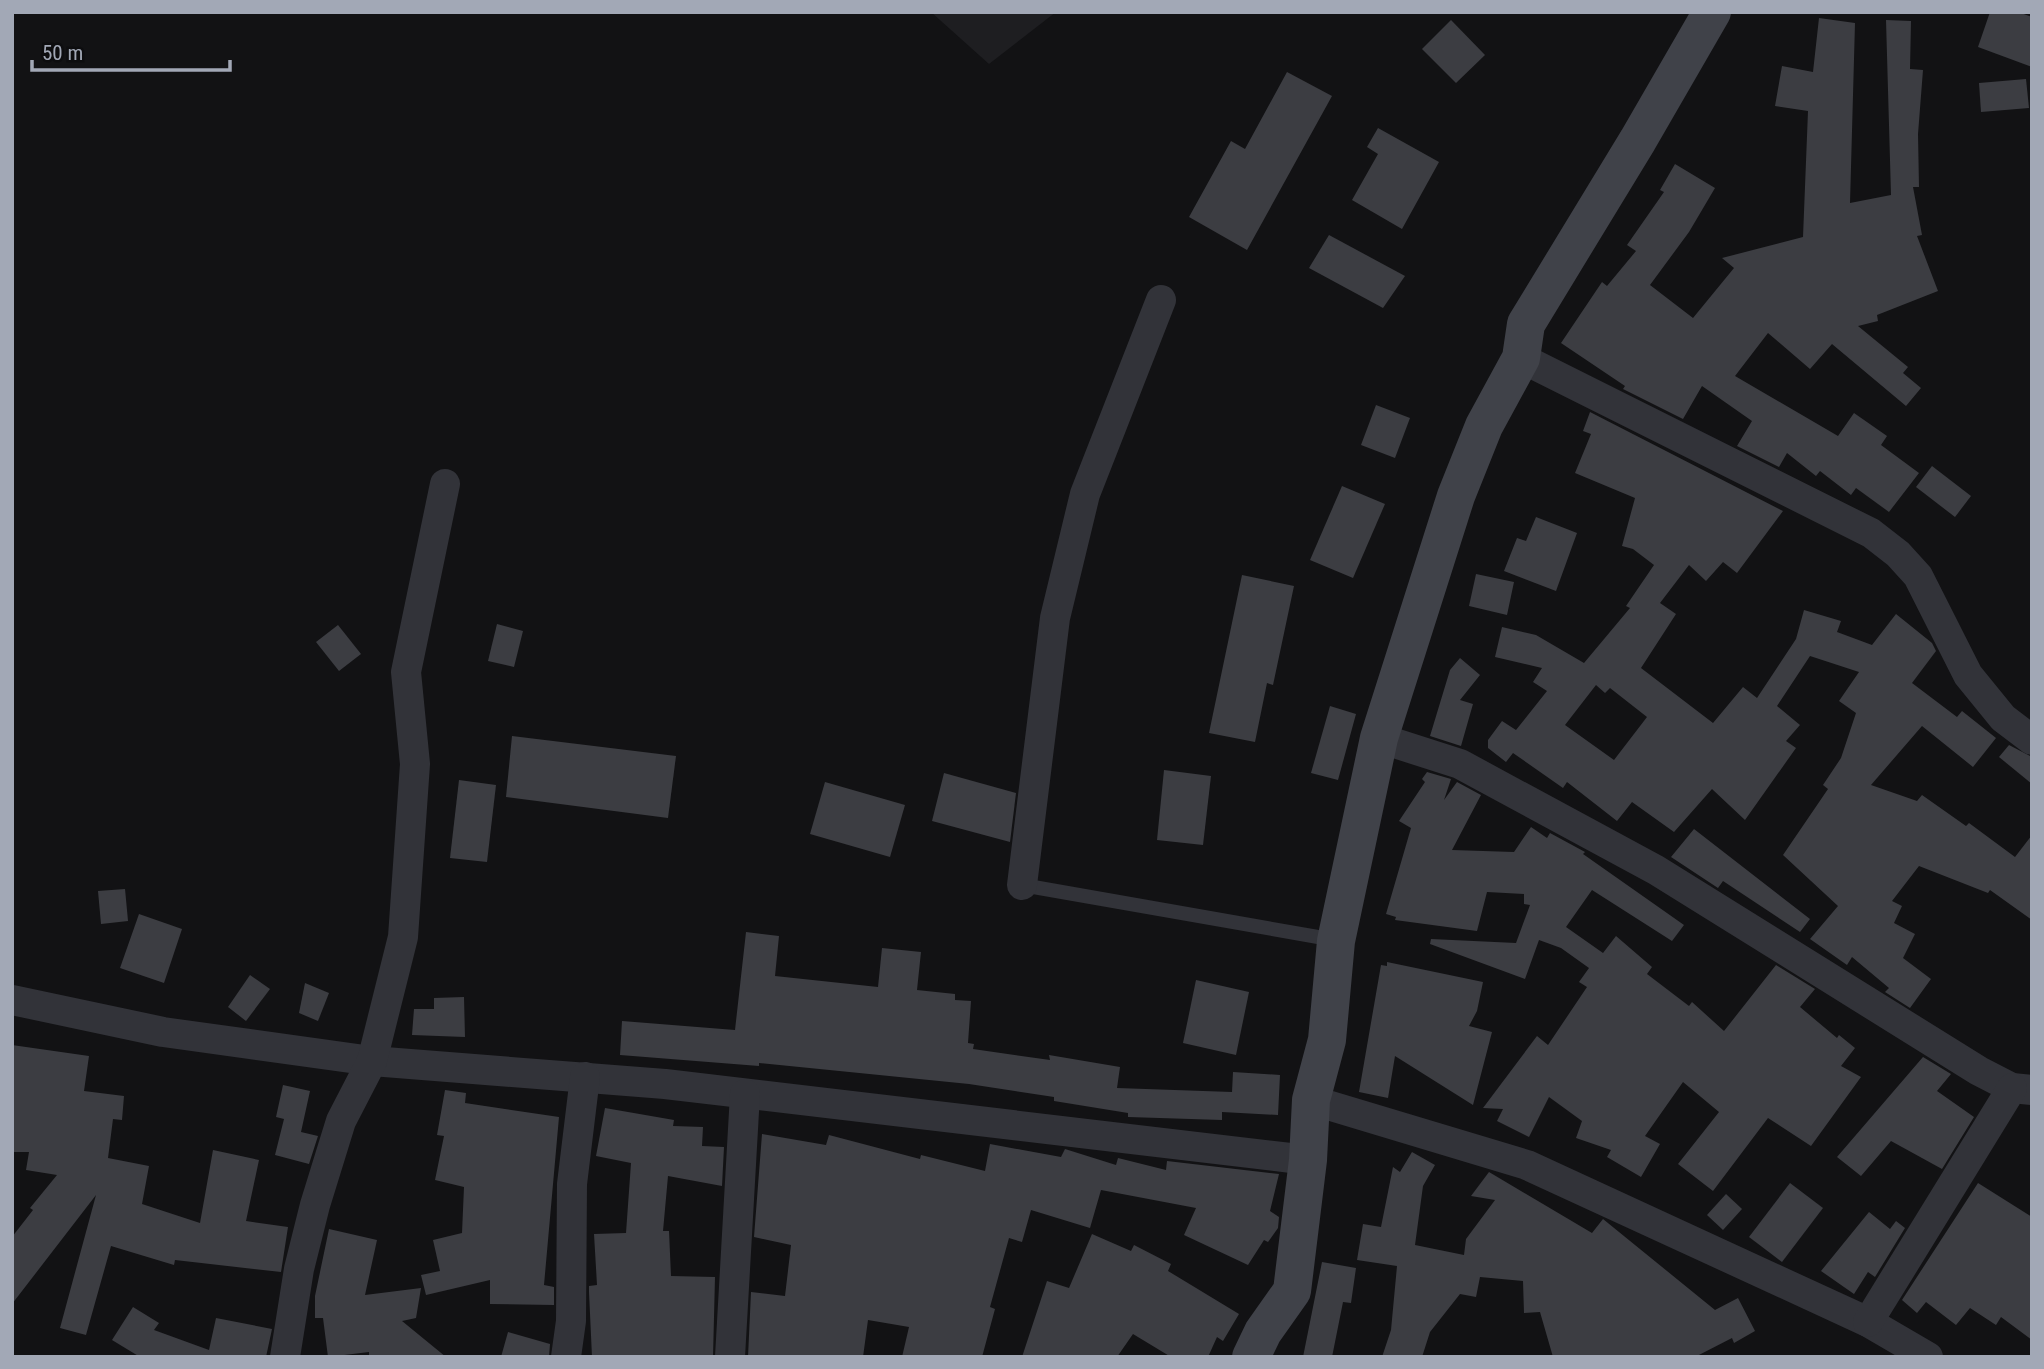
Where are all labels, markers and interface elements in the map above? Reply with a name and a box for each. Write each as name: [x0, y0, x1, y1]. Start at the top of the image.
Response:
scale bar: [32, 28, 229, 72]
text: 50 m: [42, 41, 83, 65]

